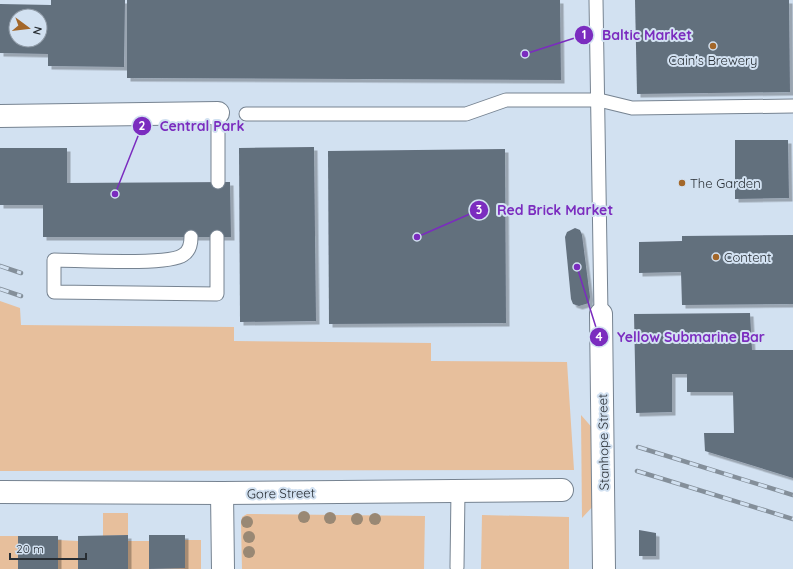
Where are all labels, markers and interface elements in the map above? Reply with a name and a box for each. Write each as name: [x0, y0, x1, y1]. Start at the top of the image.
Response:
north arrow: [8, 8, 48, 48]
callout: Baltic Market: [574, 22, 700, 48]
text: N: [30, 25, 45, 36]
text: Baltic Market: [602, 26, 692, 44]
text: 1: [582, 27, 586, 42]
marker: Cain's Brewery: [708, 41, 718, 51]
place label: Cain's Brewery: [669, 52, 757, 68]
callout: Central Park: [132, 113, 253, 139]
text: Central Park: [160, 117, 244, 135]
text: 2: [139, 118, 146, 133]
place label: The Garden: [690, 175, 761, 191]
marker: The Garden: [677, 178, 687, 188]
callout: Red Brick Market: [469, 197, 621, 223]
text: Red Brick Market: [497, 201, 613, 219]
text: 3: [476, 202, 482, 217]
place label: Content: [724, 249, 771, 265]
marker: Content: [711, 252, 721, 262]
callout: Yellow Submarine Bar: [589, 324, 773, 350]
text: Yellow Submarine Bar: [617, 328, 765, 346]
text: 4: [595, 329, 603, 344]
street label: Stanhope Street: [594, 394, 612, 490]
street label: Gore Street: [247, 484, 315, 502]
scale bar: [10, 535, 86, 561]
text: 20 m: [16, 541, 44, 556]

